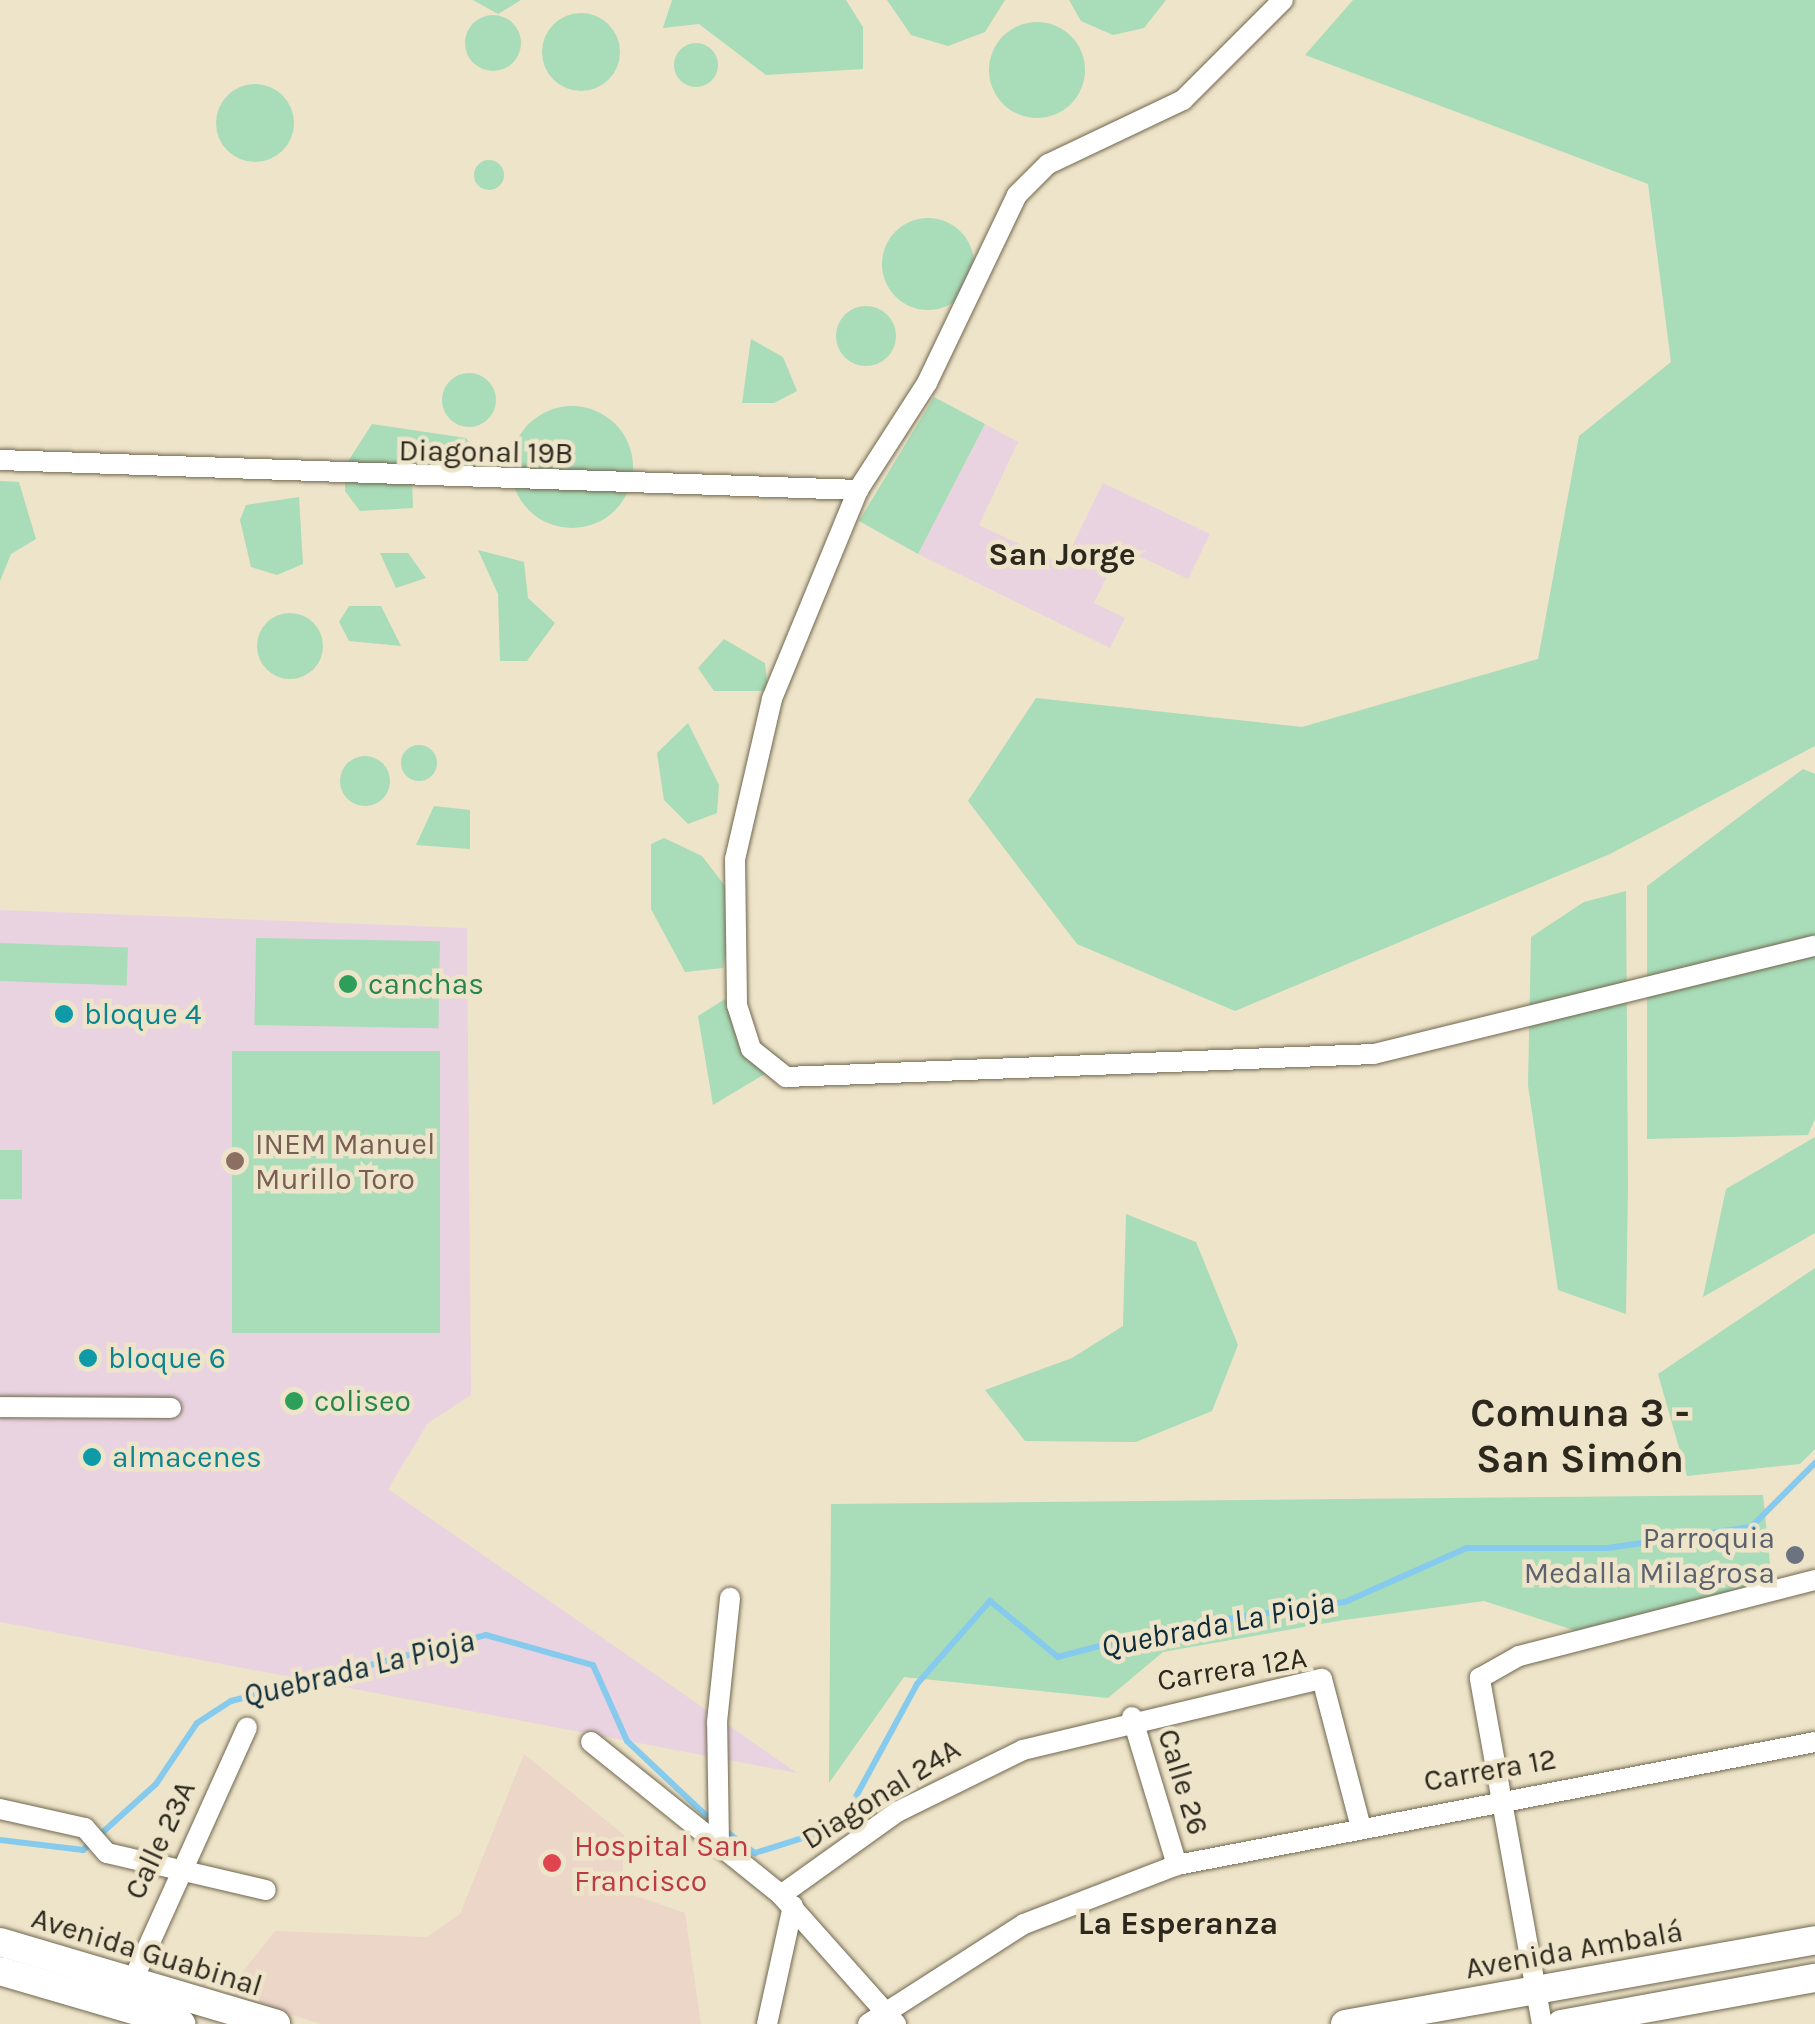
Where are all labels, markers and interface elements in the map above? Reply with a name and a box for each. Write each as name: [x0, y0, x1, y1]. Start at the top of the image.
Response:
street label: Diagonal 19B: [398, 432, 574, 472]
district label: San Jorge: [988, 536, 1136, 574]
place label: canchas: [368, 966, 484, 1002]
marker: canchas: [337, 973, 359, 995]
place label: bloque 4: [84, 996, 202, 1032]
marker: bloque 4: [53, 1003, 75, 1025]
place label: INEM Manuel Murillo Toro: [255, 1126, 435, 1196]
marker: INEM Manuel Murillo Toro: [224, 1150, 246, 1172]
place label: bloque 6: [108, 1340, 226, 1376]
marker: bloque 6: [77, 1347, 99, 1369]
place label: coliseo: [314, 1383, 411, 1419]
district label: Comuna 3 - San Simón: [1470, 1389, 1690, 1483]
marker: coliseo: [283, 1390, 305, 1412]
place label: almacenes: [112, 1439, 262, 1475]
marker: almacenes: [81, 1446, 103, 1468]
place label: Parroquia Medalla Milagrosa: [1524, 1520, 1775, 1590]
marker: Parroquia Medalla Milagrosa: [1784, 1544, 1806, 1566]
water label: Quebrada La Pioja: [1098, 1584, 1338, 1666]
water label: Quebrada La Pioja: [239, 1622, 479, 1716]
street label: Carrera 12A: [1155, 1639, 1309, 1699]
street label: Calle 26: [1150, 1725, 1216, 1839]
street label: Diagonal 24A: [795, 1731, 967, 1857]
street label: Carrera 12: [1421, 1741, 1559, 1799]
street label: Calle 23A: [117, 1775, 203, 1905]
place label: Hospital San Francisco: [574, 1828, 749, 1898]
marker: Hospital San Francisco: [539, 1850, 565, 1876]
street label: Avenida Guabinal: [27, 1900, 267, 2004]
district label: La Esperanza: [1078, 1905, 1278, 1943]
street label: Avenida Ambalá: [1463, 1913, 1685, 1987]

